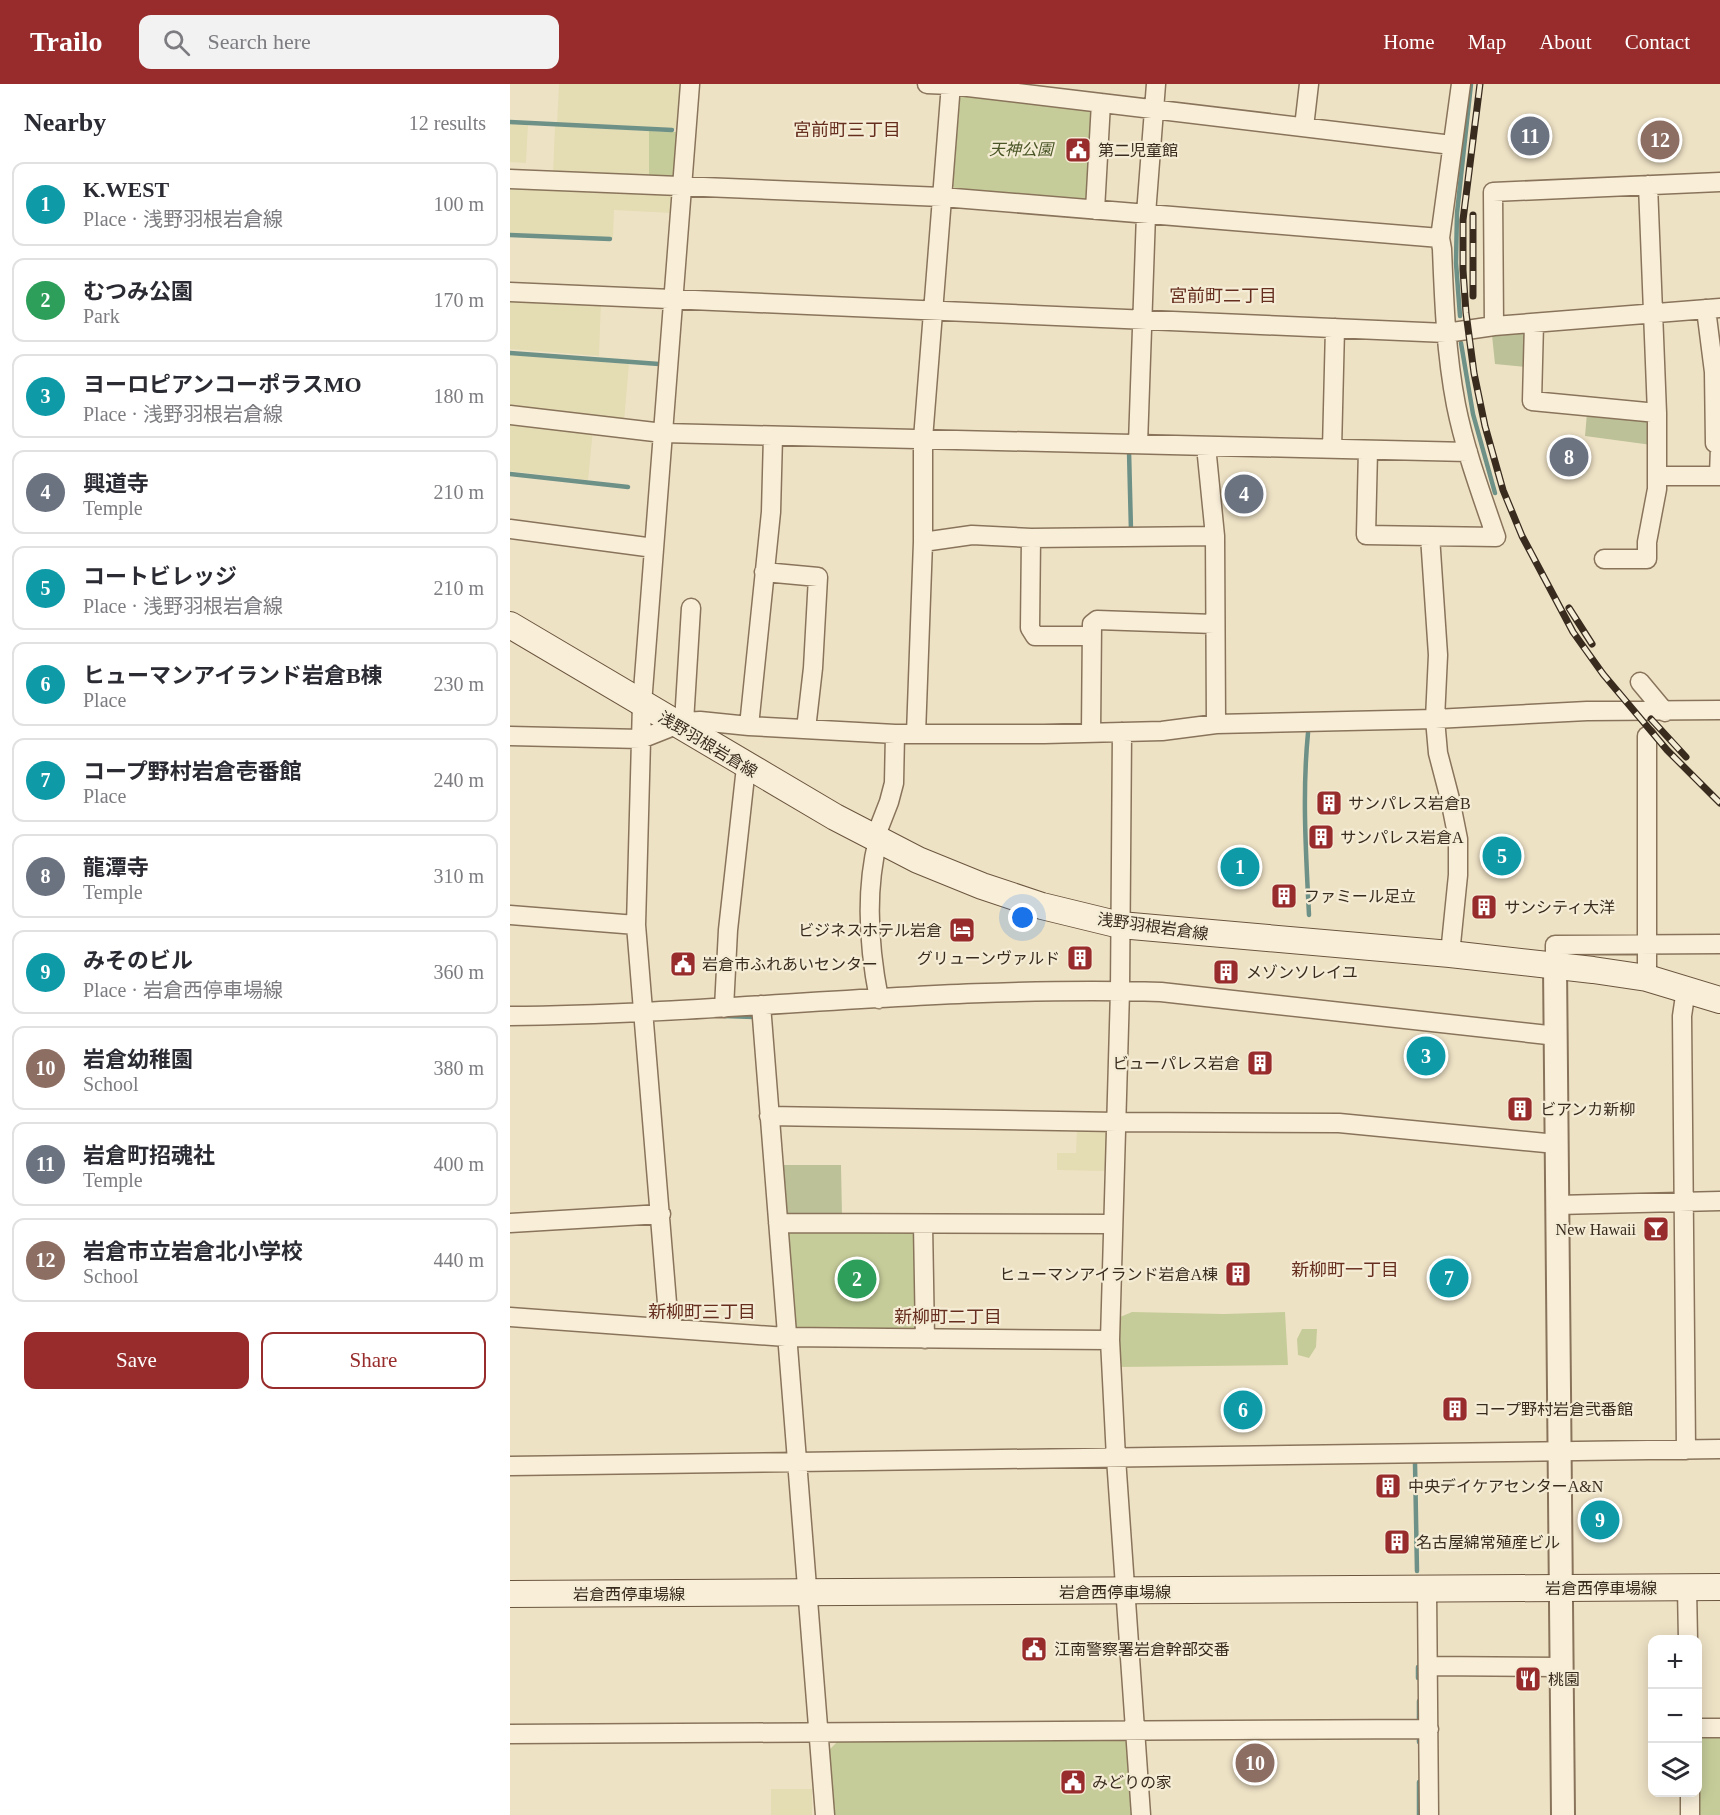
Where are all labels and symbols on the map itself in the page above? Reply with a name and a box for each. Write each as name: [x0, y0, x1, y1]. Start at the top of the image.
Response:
pin: 11: [1510, 113, 1550, 158]
pin: 12: [1640, 118, 1680, 162]
district label: 宮前町三丁目: [793, 120, 901, 140]
public building icon: 第二児童館: [1063, 135, 1093, 165]
park label: 天神公園: [989, 141, 1055, 158]
place label: 第二児童館: [1098, 142, 1178, 159]
district label: 宮前町二丁目: [1169, 286, 1277, 306]
pin: 8: [1550, 434, 1588, 479]
pin: 4: [1224, 472, 1264, 516]
street label: 浅野羽根岩倉線: [655, 708, 760, 781]
building icon: サンパレス岩倉B: [1314, 788, 1344, 818]
place label: サンパレス岩倉B: [1348, 795, 1471, 812]
building icon: サンパレス岩倉A: [1306, 822, 1336, 852]
place label: サンパレス岩倉A: [1340, 829, 1464, 846]
pin: 5: [1482, 834, 1522, 878]
pin: 1: [1220, 844, 1260, 890]
building icon: ファミール足立: [1269, 881, 1299, 911]
place label: ファミール足立: [1304, 888, 1416, 905]
building icon: サンシティ大洋: [1469, 892, 1499, 922]
place label: サンシティ大洋: [1504, 899, 1615, 916]
your location: [1008, 903, 1037, 932]
street label: 浅野羽根岩倉線: [1096, 910, 1210, 943]
hotel icon: ビジネスホテル岩倉: [947, 915, 977, 945]
place label: ビジネスホテル岩倉: [798, 922, 942, 939]
building icon: グリューンヴァルド: [1065, 943, 1095, 973]
public building icon: 岩倉市ふれあいセンター: [668, 949, 698, 979]
place label: グリューンヴァルド: [917, 950, 1060, 967]
place label: 岩倉市ふれあいセンター: [702, 956, 878, 973]
building icon: メゾンソレイユ: [1211, 957, 1241, 987]
place label: メゾンソレイユ: [1246, 964, 1358, 981]
pin: 3: [1406, 1034, 1446, 1078]
building icon: ビューパレス岩倉: [1245, 1048, 1275, 1078]
place label: ビューパレス岩倉: [1112, 1055, 1240, 1072]
building icon: ビアンカ新柳: [1505, 1094, 1535, 1124]
place label: ビアンカ新柳: [1540, 1101, 1635, 1118]
bar icon: New Hawaii: [1641, 1214, 1671, 1244]
place label: New Hawaii: [1556, 1221, 1637, 1238]
pin: 2: [838, 1256, 876, 1302]
pin: 7: [1430, 1256, 1468, 1300]
building icon: ヒューマンアイランド岩倉A棟: [1223, 1259, 1253, 1289]
district label: 新柳町一丁目: [1291, 1260, 1399, 1280]
place label: ヒューマンアイランド岩倉A棟: [999, 1266, 1218, 1283]
district label: 新柳町三丁目: [648, 1302, 756, 1322]
district label: 新柳町二丁目: [894, 1307, 1002, 1327]
pin: 6: [1224, 1388, 1262, 1432]
building icon: コープ野村岩倉弐番館: [1440, 1394, 1470, 1424]
place label: コープ野村岩倉弐番館: [1474, 1401, 1633, 1418]
building icon: 中央デイケアセンターA&N: [1373, 1471, 1403, 1501]
place label: 中央デイケアセンターA&N: [1408, 1478, 1604, 1495]
pin: 9: [1580, 1498, 1620, 1542]
building icon: 名古屋綿常殖産ビル: [1382, 1527, 1412, 1557]
place label: 名古屋綿常殖産ビル: [1416, 1534, 1560, 1551]
street label: 岩倉西停車場線: [1545, 1580, 1657, 1597]
street label: 岩倉西停車場線: [1059, 1584, 1171, 1601]
street label: 岩倉西停車場線: [573, 1586, 685, 1603]
public building icon: 江南警察署岩倉幹部交番: [1019, 1634, 1049, 1664]
place label: 江南警察署岩倉幹部交番: [1054, 1641, 1230, 1658]
restaurant icon: 桃園: [1513, 1664, 1543, 1694]
place label: 桃園: [1548, 1671, 1580, 1688]
pin: 10: [1236, 1740, 1274, 1786]
public building icon: みどりの家: [1058, 1767, 1088, 1797]
place label: みどりの家: [1092, 1774, 1172, 1791]

